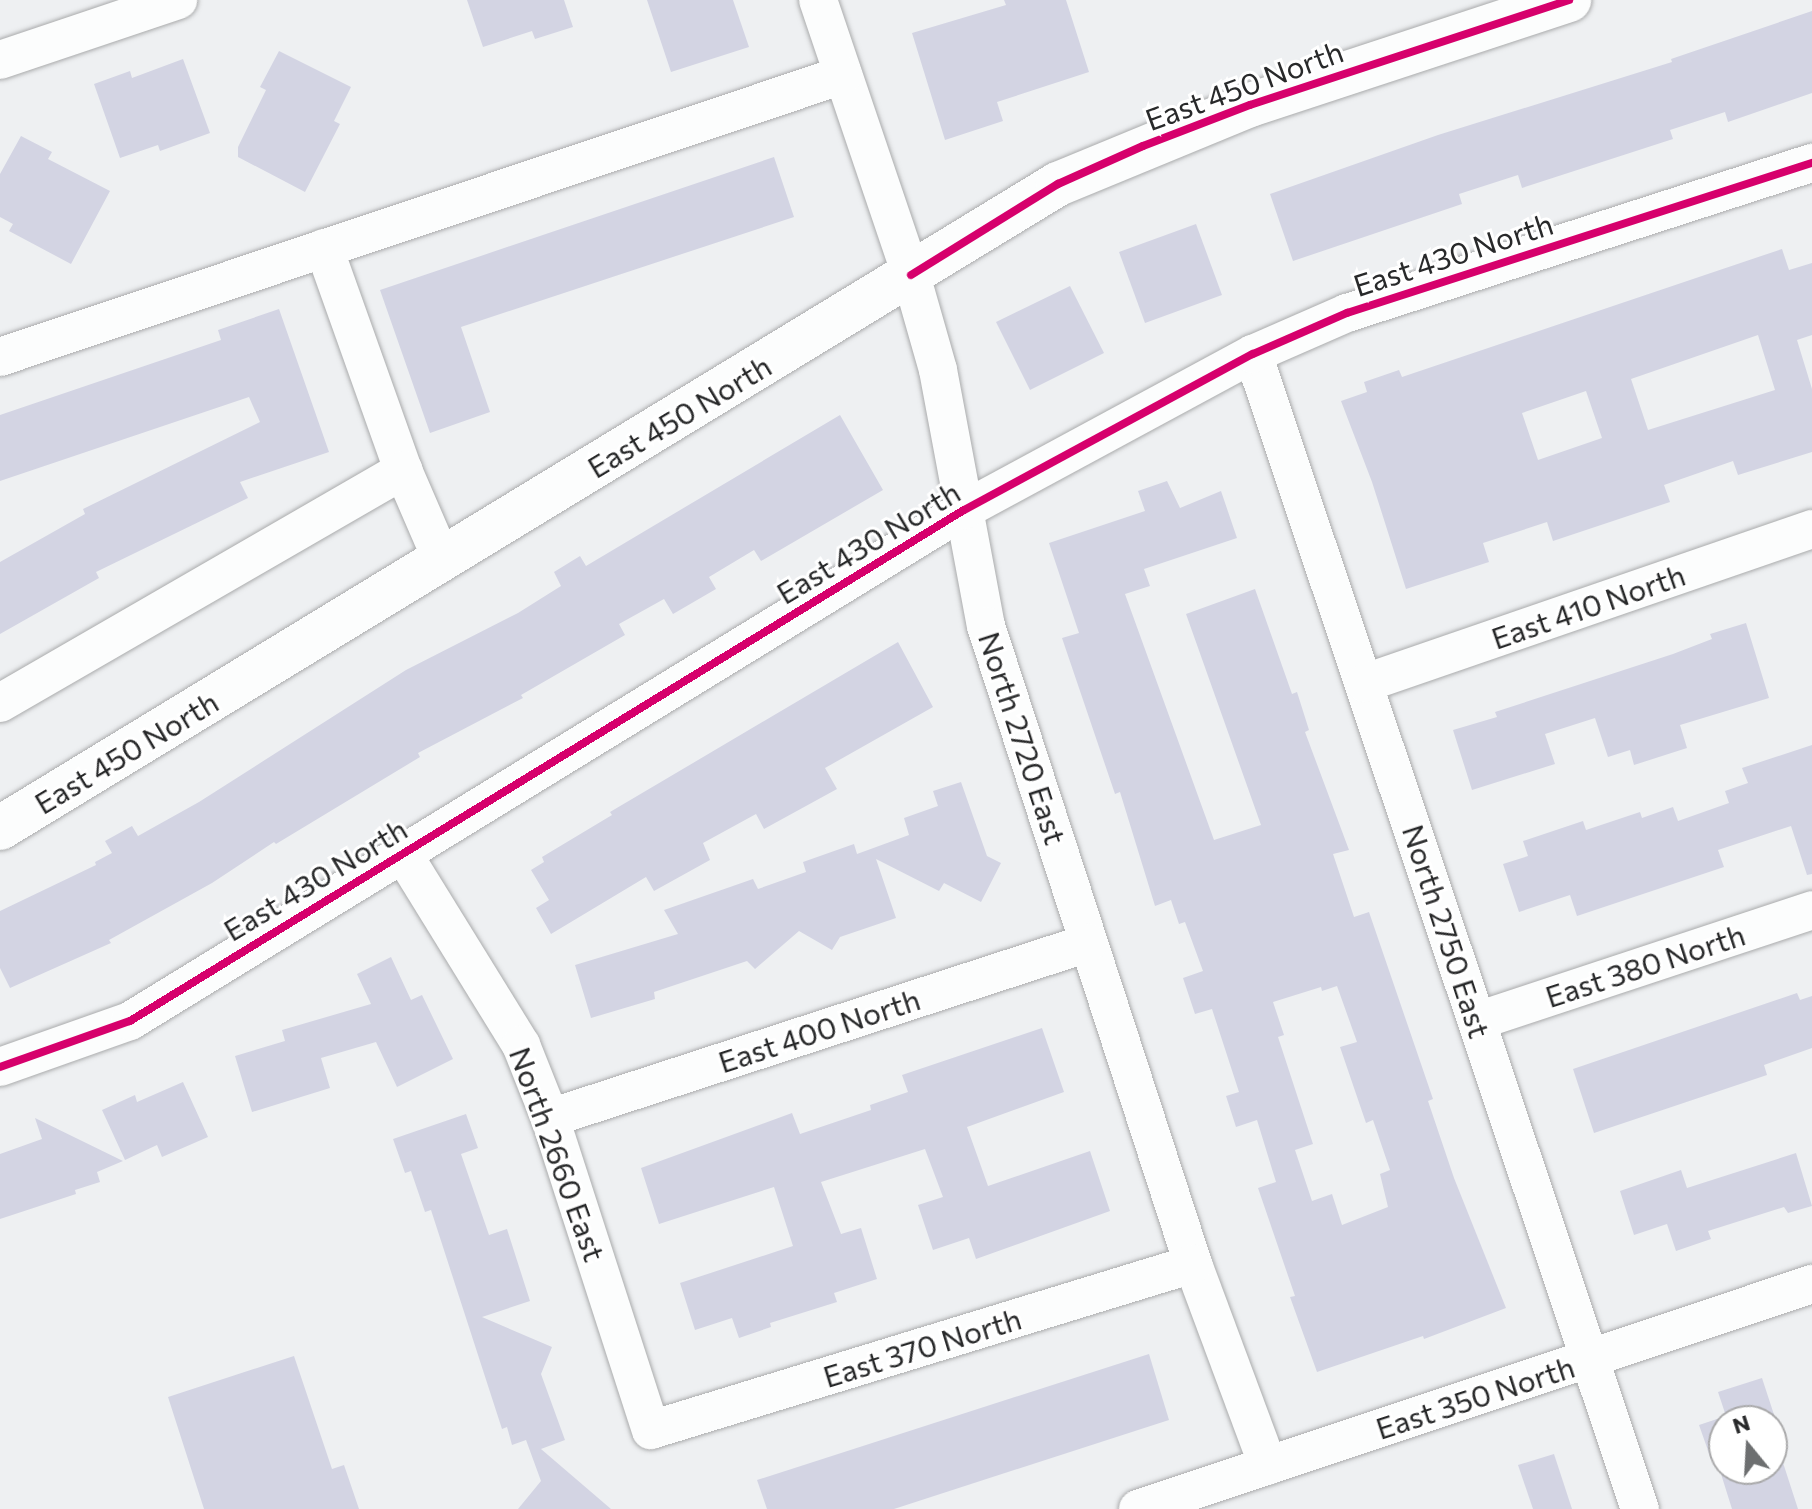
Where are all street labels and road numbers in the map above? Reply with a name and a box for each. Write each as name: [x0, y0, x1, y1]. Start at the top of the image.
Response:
street label: East 450 North: [1140, 33, 1348, 137]
street label: East 430 North: [1349, 205, 1557, 303]
street label: East 450 North: [581, 347, 777, 485]
street label: East 430 North: [770, 473, 966, 611]
street label: East 410 North: [1486, 556, 1690, 656]
street label: North 2720 East: [972, 627, 1074, 849]
street label: East 450 North: [28, 683, 224, 821]
street label: East 430 North: [217, 810, 413, 948]
street label: North 2750 East: [1396, 820, 1498, 1042]
street label: East 380 North: [1541, 916, 1749, 1014]
street label: East 400 North: [714, 980, 924, 1080]
street label: North 2660 East: [503, 1042, 613, 1266]
street label: East 370 North: [819, 1300, 1025, 1394]
street label: East 350 North: [1371, 1348, 1579, 1446]

